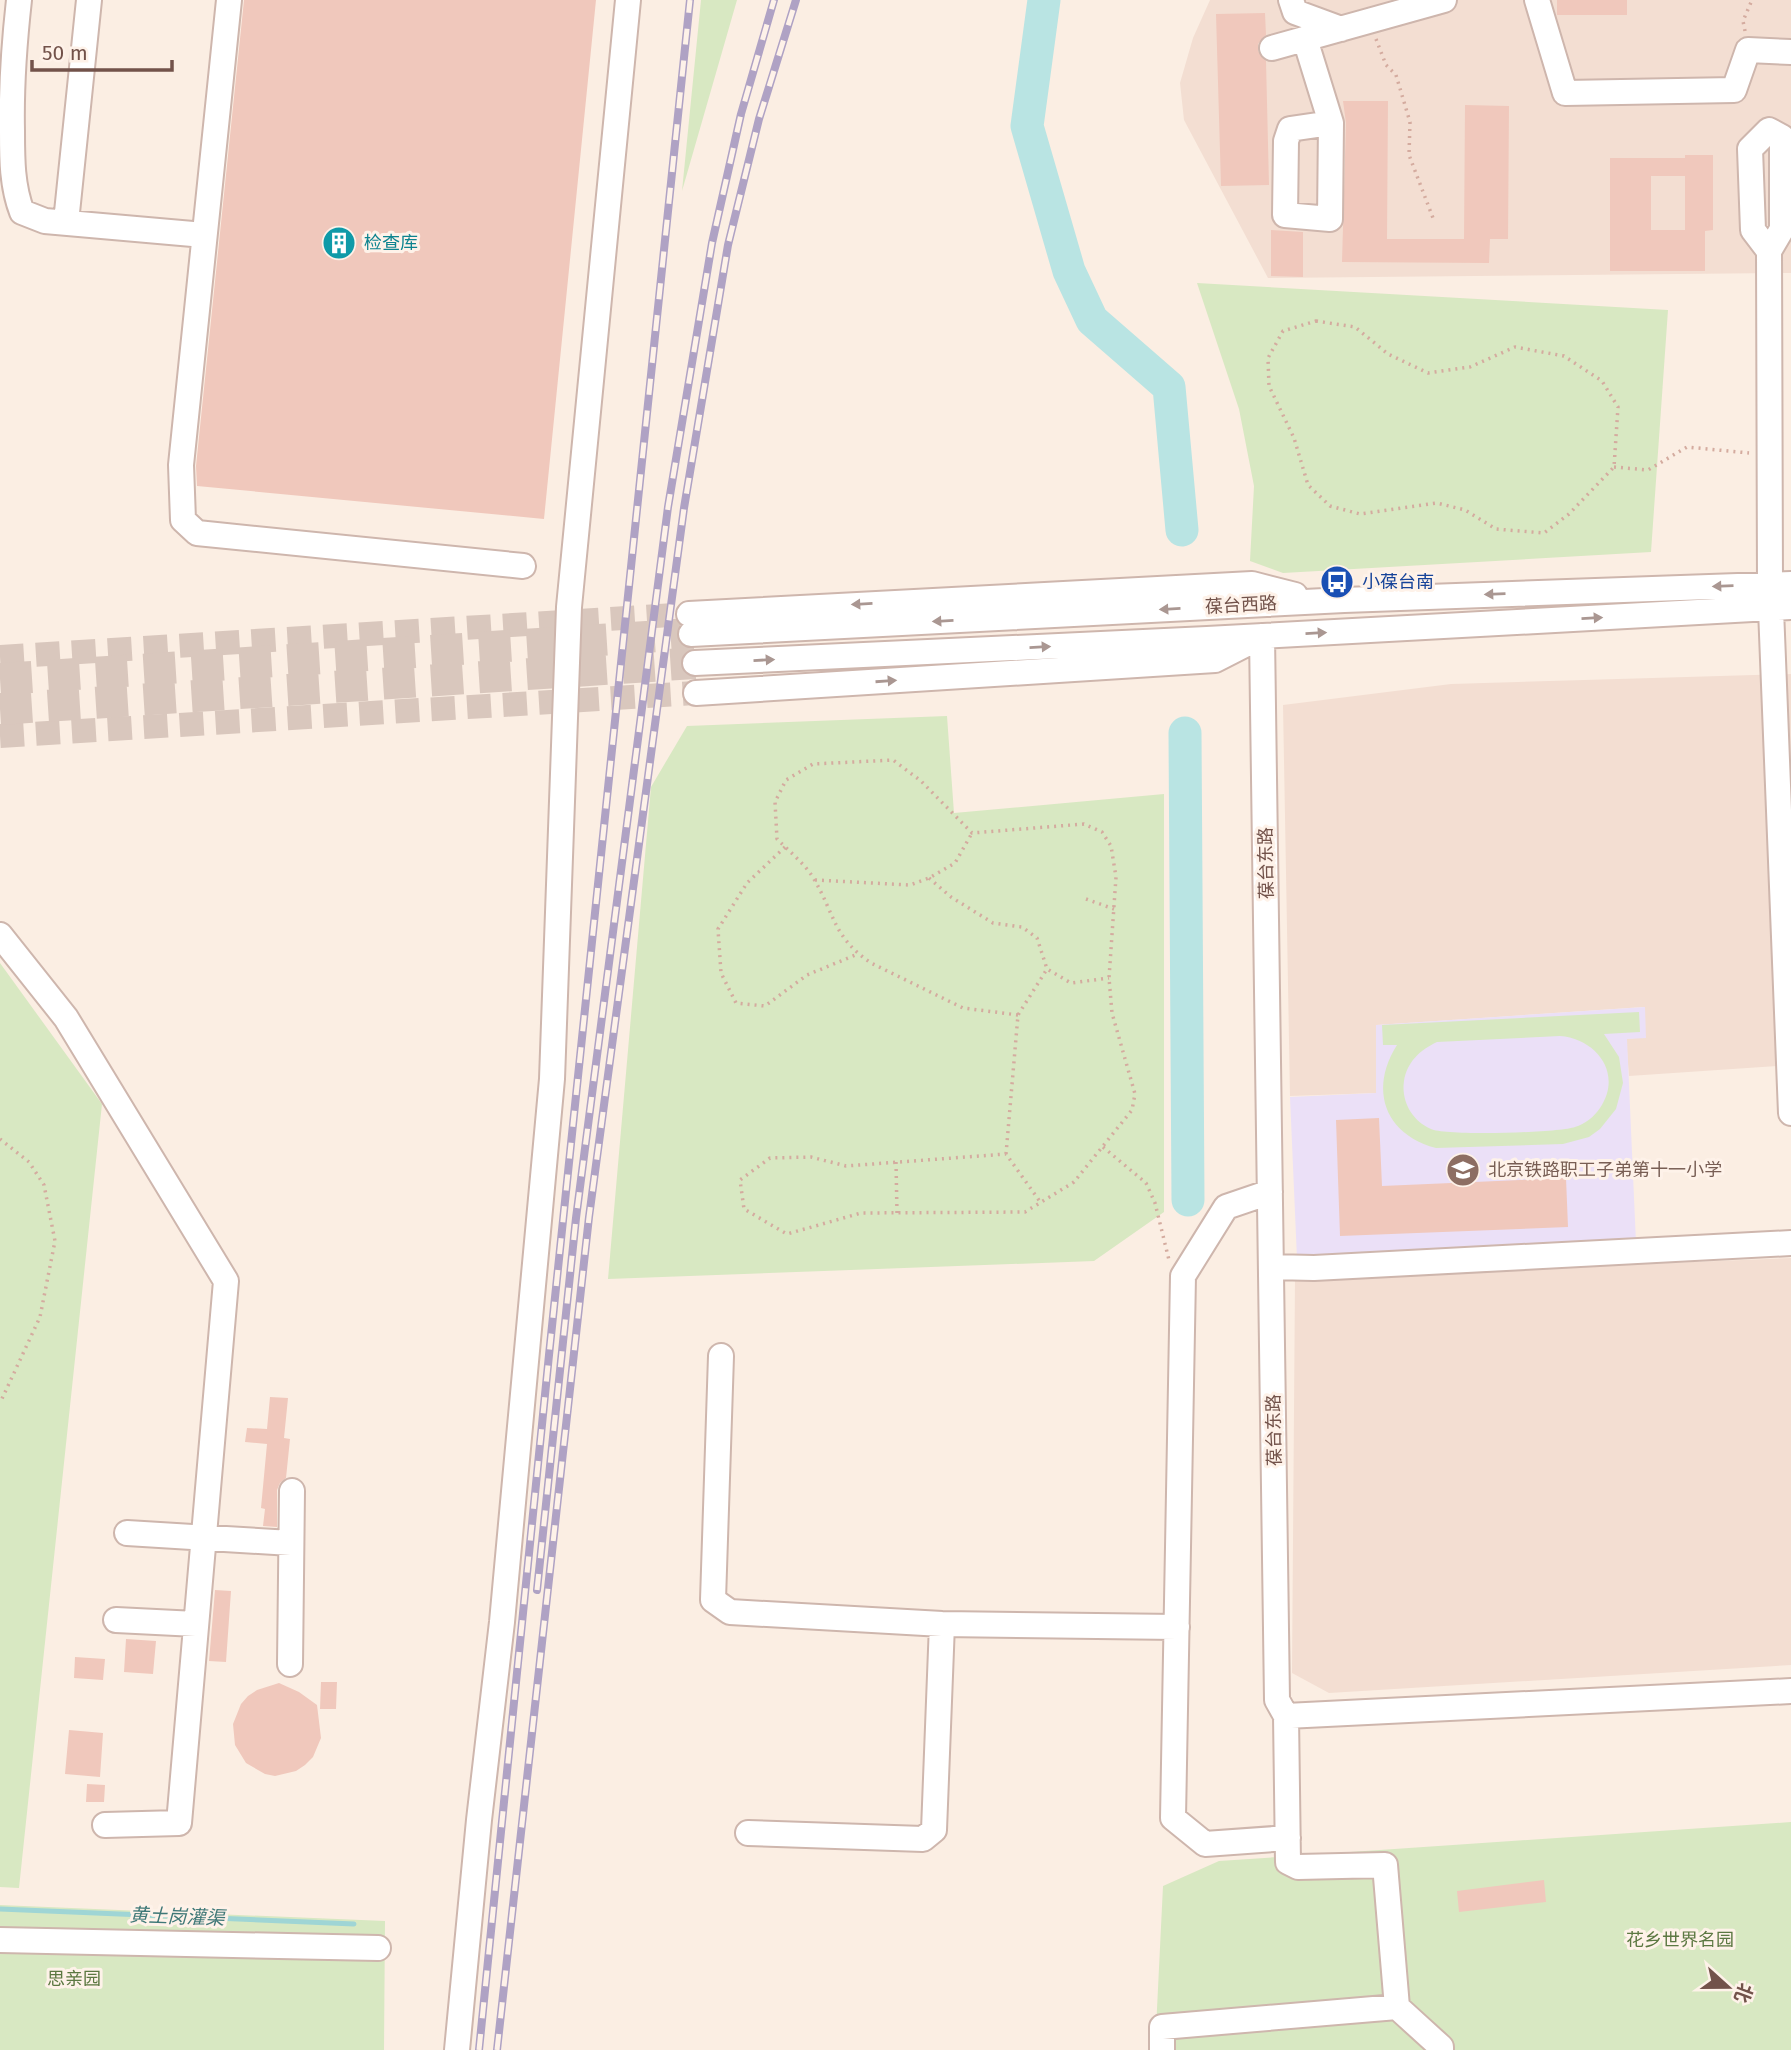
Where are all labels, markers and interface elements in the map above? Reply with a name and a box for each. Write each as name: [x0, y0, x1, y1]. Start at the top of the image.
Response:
scale bar: [32, 28, 172, 72]
text: 50 m: [42, 40, 88, 66]
building icon: 检查库: [320, 224, 358, 262]
place label: 检查库: [364, 232, 418, 254]
bus stop icon: 小葆台南: [1318, 563, 1356, 601]
place label: 小葆台南: [1362, 571, 1434, 593]
one-way arrow: [1712, 580, 1734, 591]
one-way arrow: [1484, 589, 1506, 600]
street label: 葆台西路: [1204, 592, 1278, 618]
one-way arrow: [851, 599, 873, 610]
one-way arrow: [1159, 604, 1181, 615]
one-way arrow: [1581, 612, 1603, 623]
one-way arrow: [932, 615, 954, 626]
one-way arrow: [1305, 627, 1327, 638]
one-way arrow: [1029, 641, 1051, 652]
one-way arrow: [753, 655, 775, 666]
one-way arrow: [875, 675, 897, 686]
street label: 葆台东路: [1254, 827, 1278, 899]
school or university icon: 北京铁路职工子弟第十一小学: [1444, 1151, 1482, 1189]
place label: 北京铁路职工子弟第十一小学: [1488, 1159, 1722, 1181]
street label: 葆台东路: [1262, 1394, 1286, 1466]
water label: 黄土岗灌渠: [129, 1903, 228, 1930]
park label: 花乡世界名园: [1626, 1929, 1734, 1951]
north arrow: [1693, 1952, 1763, 2022]
park label: 思亲园: [47, 1968, 101, 1990]
text: 北: [1729, 1980, 1758, 2006]

